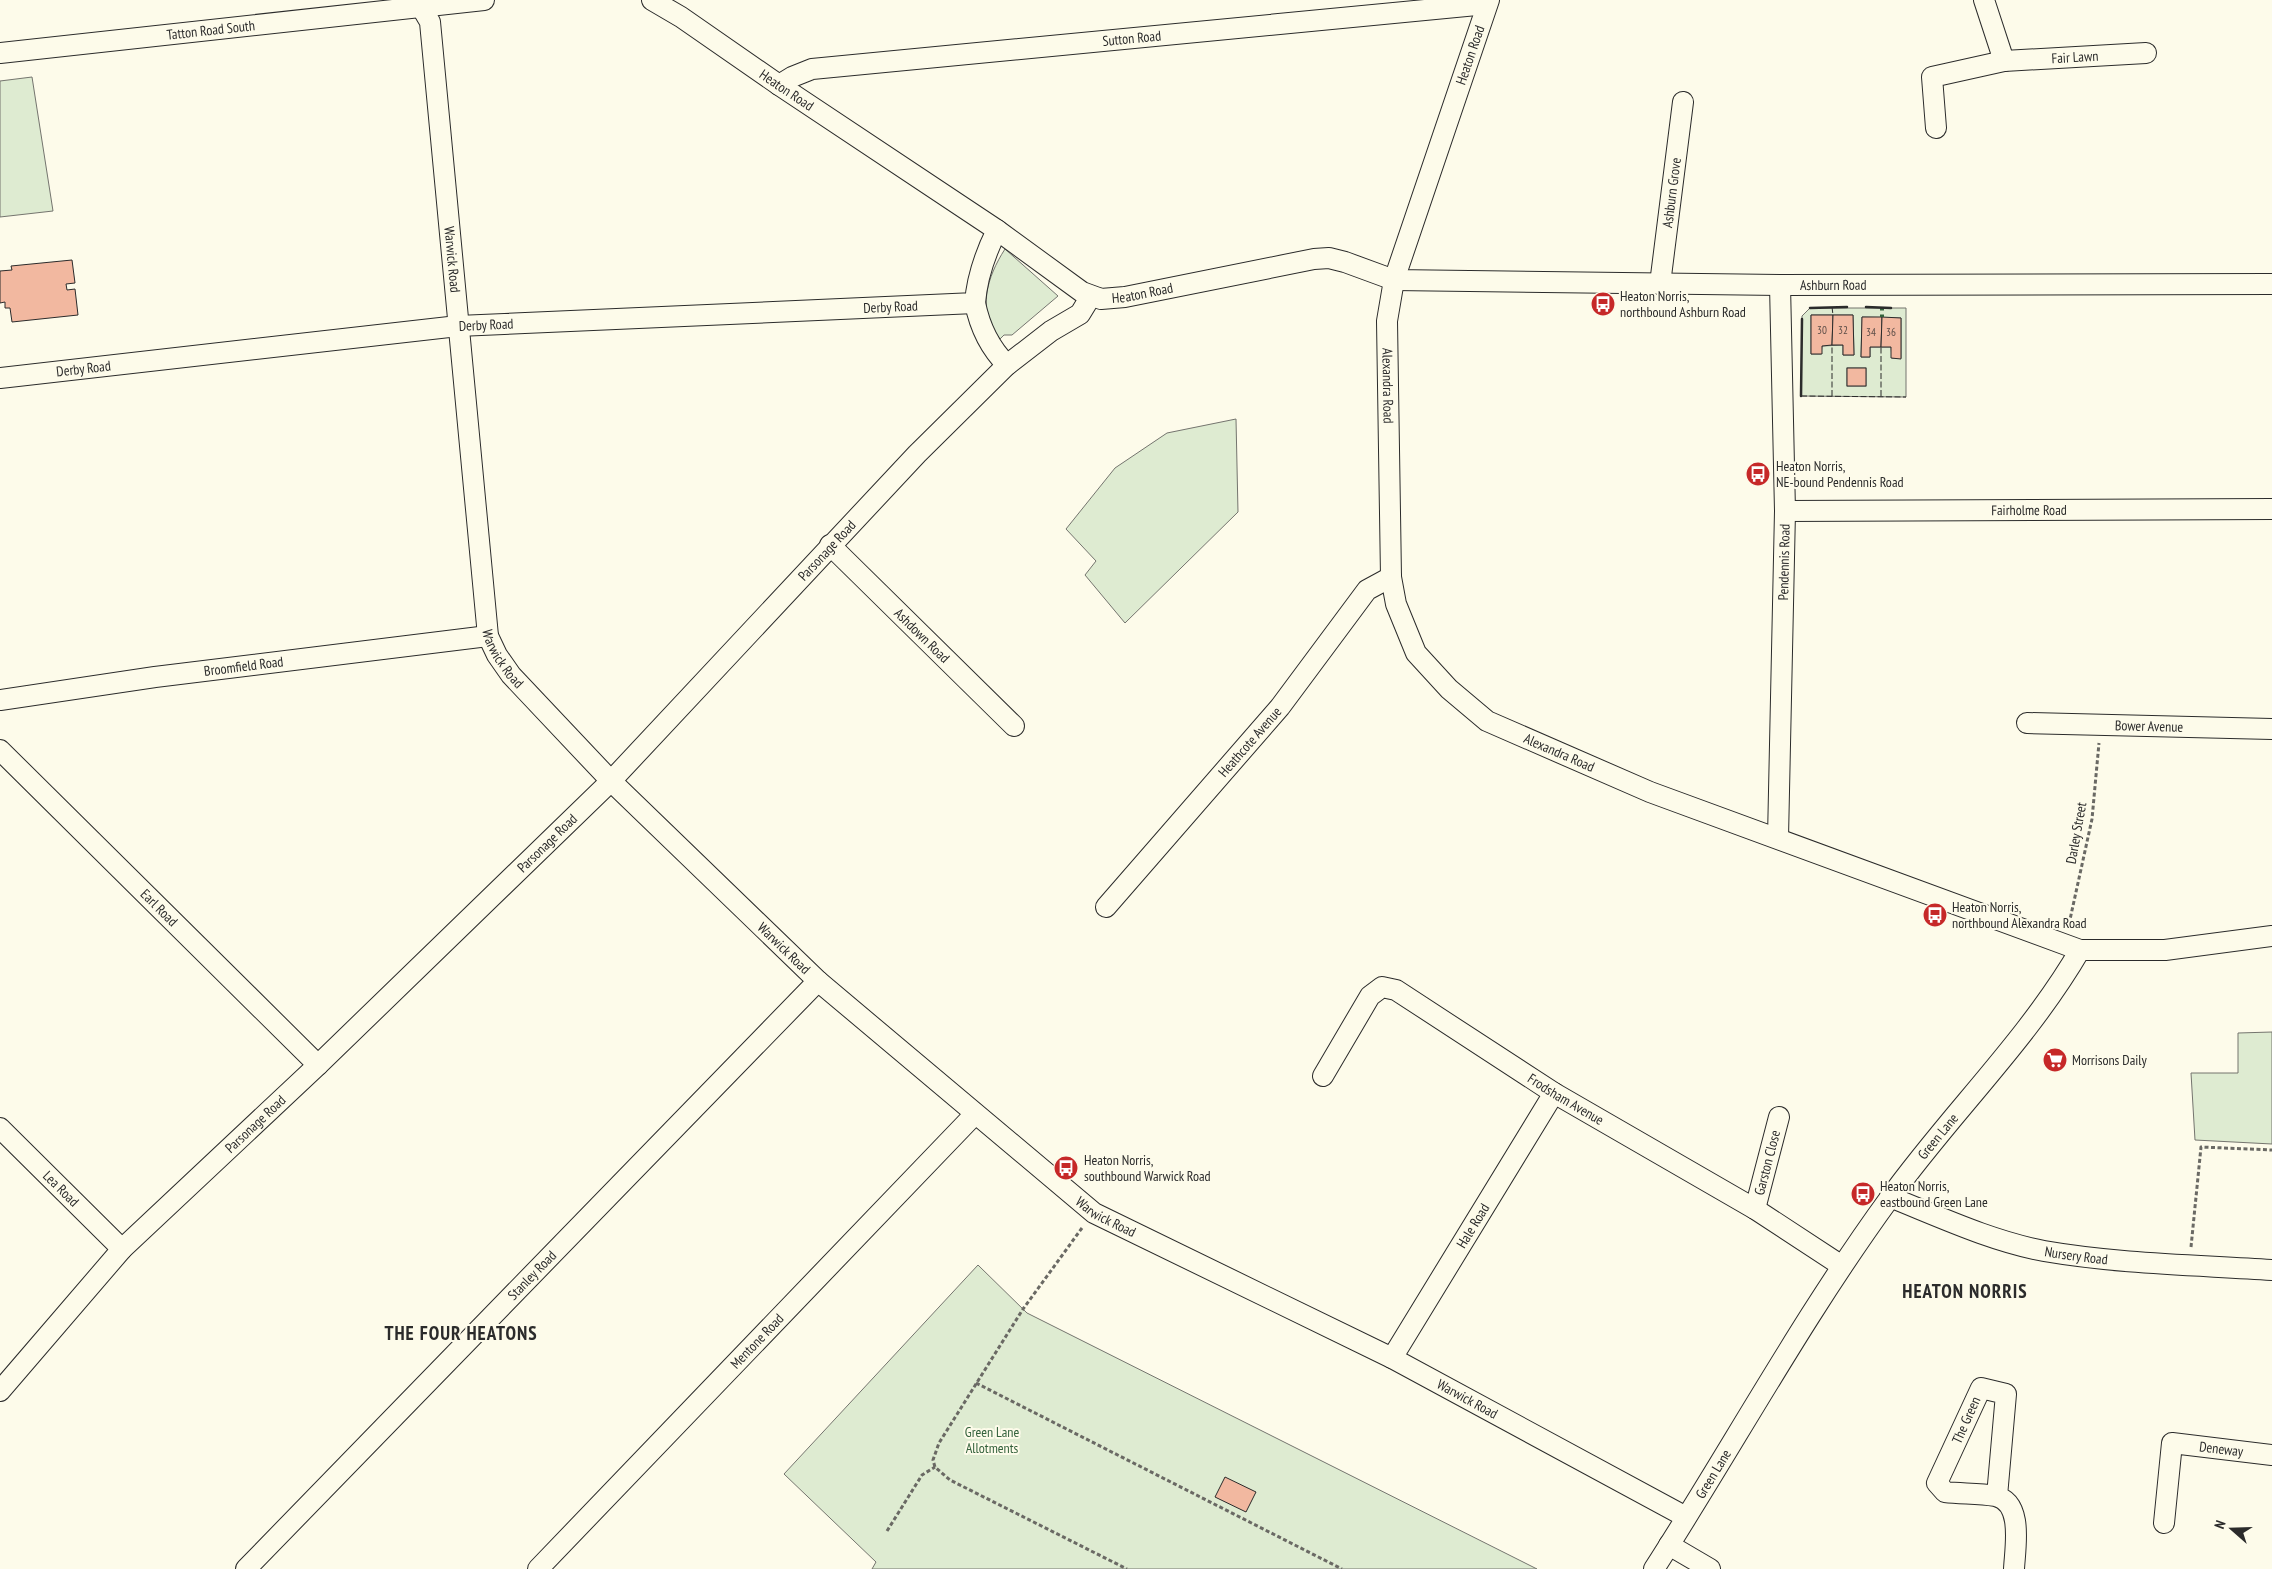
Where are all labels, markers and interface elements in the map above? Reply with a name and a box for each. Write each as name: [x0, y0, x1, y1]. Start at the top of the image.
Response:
street label: Tatton Road South: [166, 16, 256, 44]
street label: Heaton Road: [1451, 23, 1489, 87]
street label: Sutton Road: [1102, 26, 1162, 50]
street label: Fair Lawn: [2051, 47, 2099, 67]
street label: Heaton Road: [756, 65, 817, 115]
street label: Ashburn Grove: [1658, 156, 1685, 229]
street label: Warwick Road: [440, 225, 465, 293]
street label: Ashburn Road: [1800, 276, 1867, 294]
street label: Heaton Road: [1111, 279, 1174, 307]
place label: Heaton Norris, northbound Ashburn Road: [1620, 287, 1746, 321]
bus stop icon: Heaton Norris, northbound Ashburn Road: [1590, 291, 1616, 317]
street label: Derby Road: [863, 297, 918, 317]
street label: Derby Road: [458, 315, 514, 335]
house number: 30: [1817, 323, 1827, 337]
house number: 32: [1838, 323, 1848, 337]
house number: 34: [1866, 325, 1876, 339]
house number: 36: [1886, 325, 1896, 339]
street label: Alexandra Road: [1378, 348, 1398, 424]
street label: Derby Road: [55, 356, 112, 381]
place label: Heaton Norris, NE-bound Pendennis Road: [1776, 457, 1904, 491]
bus stop icon: Heaton Norris, NE-bound Pendennis Road: [1745, 461, 1771, 487]
street label: Fairholme Road: [1991, 501, 2067, 519]
street label: Parsonage Road: [794, 516, 860, 584]
street label: Pendennis Road: [1774, 524, 1794, 601]
street label: Ashdown Road: [890, 604, 954, 667]
street label: Warwick Road: [478, 629, 528, 692]
street label: Broomfield Road: [203, 652, 284, 680]
street label: Heathcote Avenue: [1214, 703, 1285, 781]
street label: Bower Avenue: [2115, 716, 2184, 736]
street label: Alexandra Road: [1521, 729, 1597, 776]
street label: Darley Street: [2062, 801, 2090, 865]
street label: Parsonage Road: [513, 810, 581, 876]
street label: Earl Road: [137, 885, 182, 930]
place label: Heaton Norris, northbound Alexandra Road: [1952, 898, 2087, 932]
bus stop icon: Heaton Norris, northbound Alexandra Road: [1922, 902, 1948, 928]
street label: Warwick Road: [754, 919, 814, 978]
supermarket icon: Morrisons Daily: [2042, 1047, 2068, 1073]
place label: Morrisons Daily: [2072, 1051, 2148, 1069]
street label: Frodsham Avenue: [1524, 1069, 1607, 1129]
street label: Parsonage Road: [221, 1091, 289, 1157]
street label: Green Lane: [1914, 1109, 1962, 1163]
street label: Garston Close: [1750, 1128, 1784, 1197]
place label: Heaton Norris, southbound Warwick Road: [1084, 1151, 1211, 1185]
bus stop icon: Heaton Norris, southbound Warwick Road: [1053, 1155, 1079, 1181]
street label: Lea Road: [39, 1167, 83, 1210]
place label: Heaton Norris, eastbound Green Lane: [1880, 1177, 1988, 1211]
bus stop icon: Heaton Norris, eastbound Green Lane: [1850, 1181, 1876, 1207]
street label: Warwick Road: [1072, 1192, 1139, 1241]
street label: Hale Road: [1452, 1200, 1493, 1251]
street label: Nursery Road: [2043, 1242, 2109, 1268]
street label: Stanley Road: [504, 1247, 560, 1304]
district label: HEATON NORRIS: [1902, 1279, 2028, 1303]
street label: Mentone Road: [726, 1310, 787, 1372]
district label: THE FOUR HEATONS: [384, 1321, 538, 1345]
street label: Warwick Road: [1434, 1375, 1501, 1423]
street label: The Green: [1948, 1394, 1984, 1446]
park label: Green Lane Allotments: [965, 1423, 1019, 1457]
street label: Deneway: [2198, 1437, 2245, 1461]
street label: Green Lane: [1691, 1446, 1735, 1502]
north arrow: [2207, 1504, 2257, 1554]
text: N: [2210, 1518, 2230, 1531]

